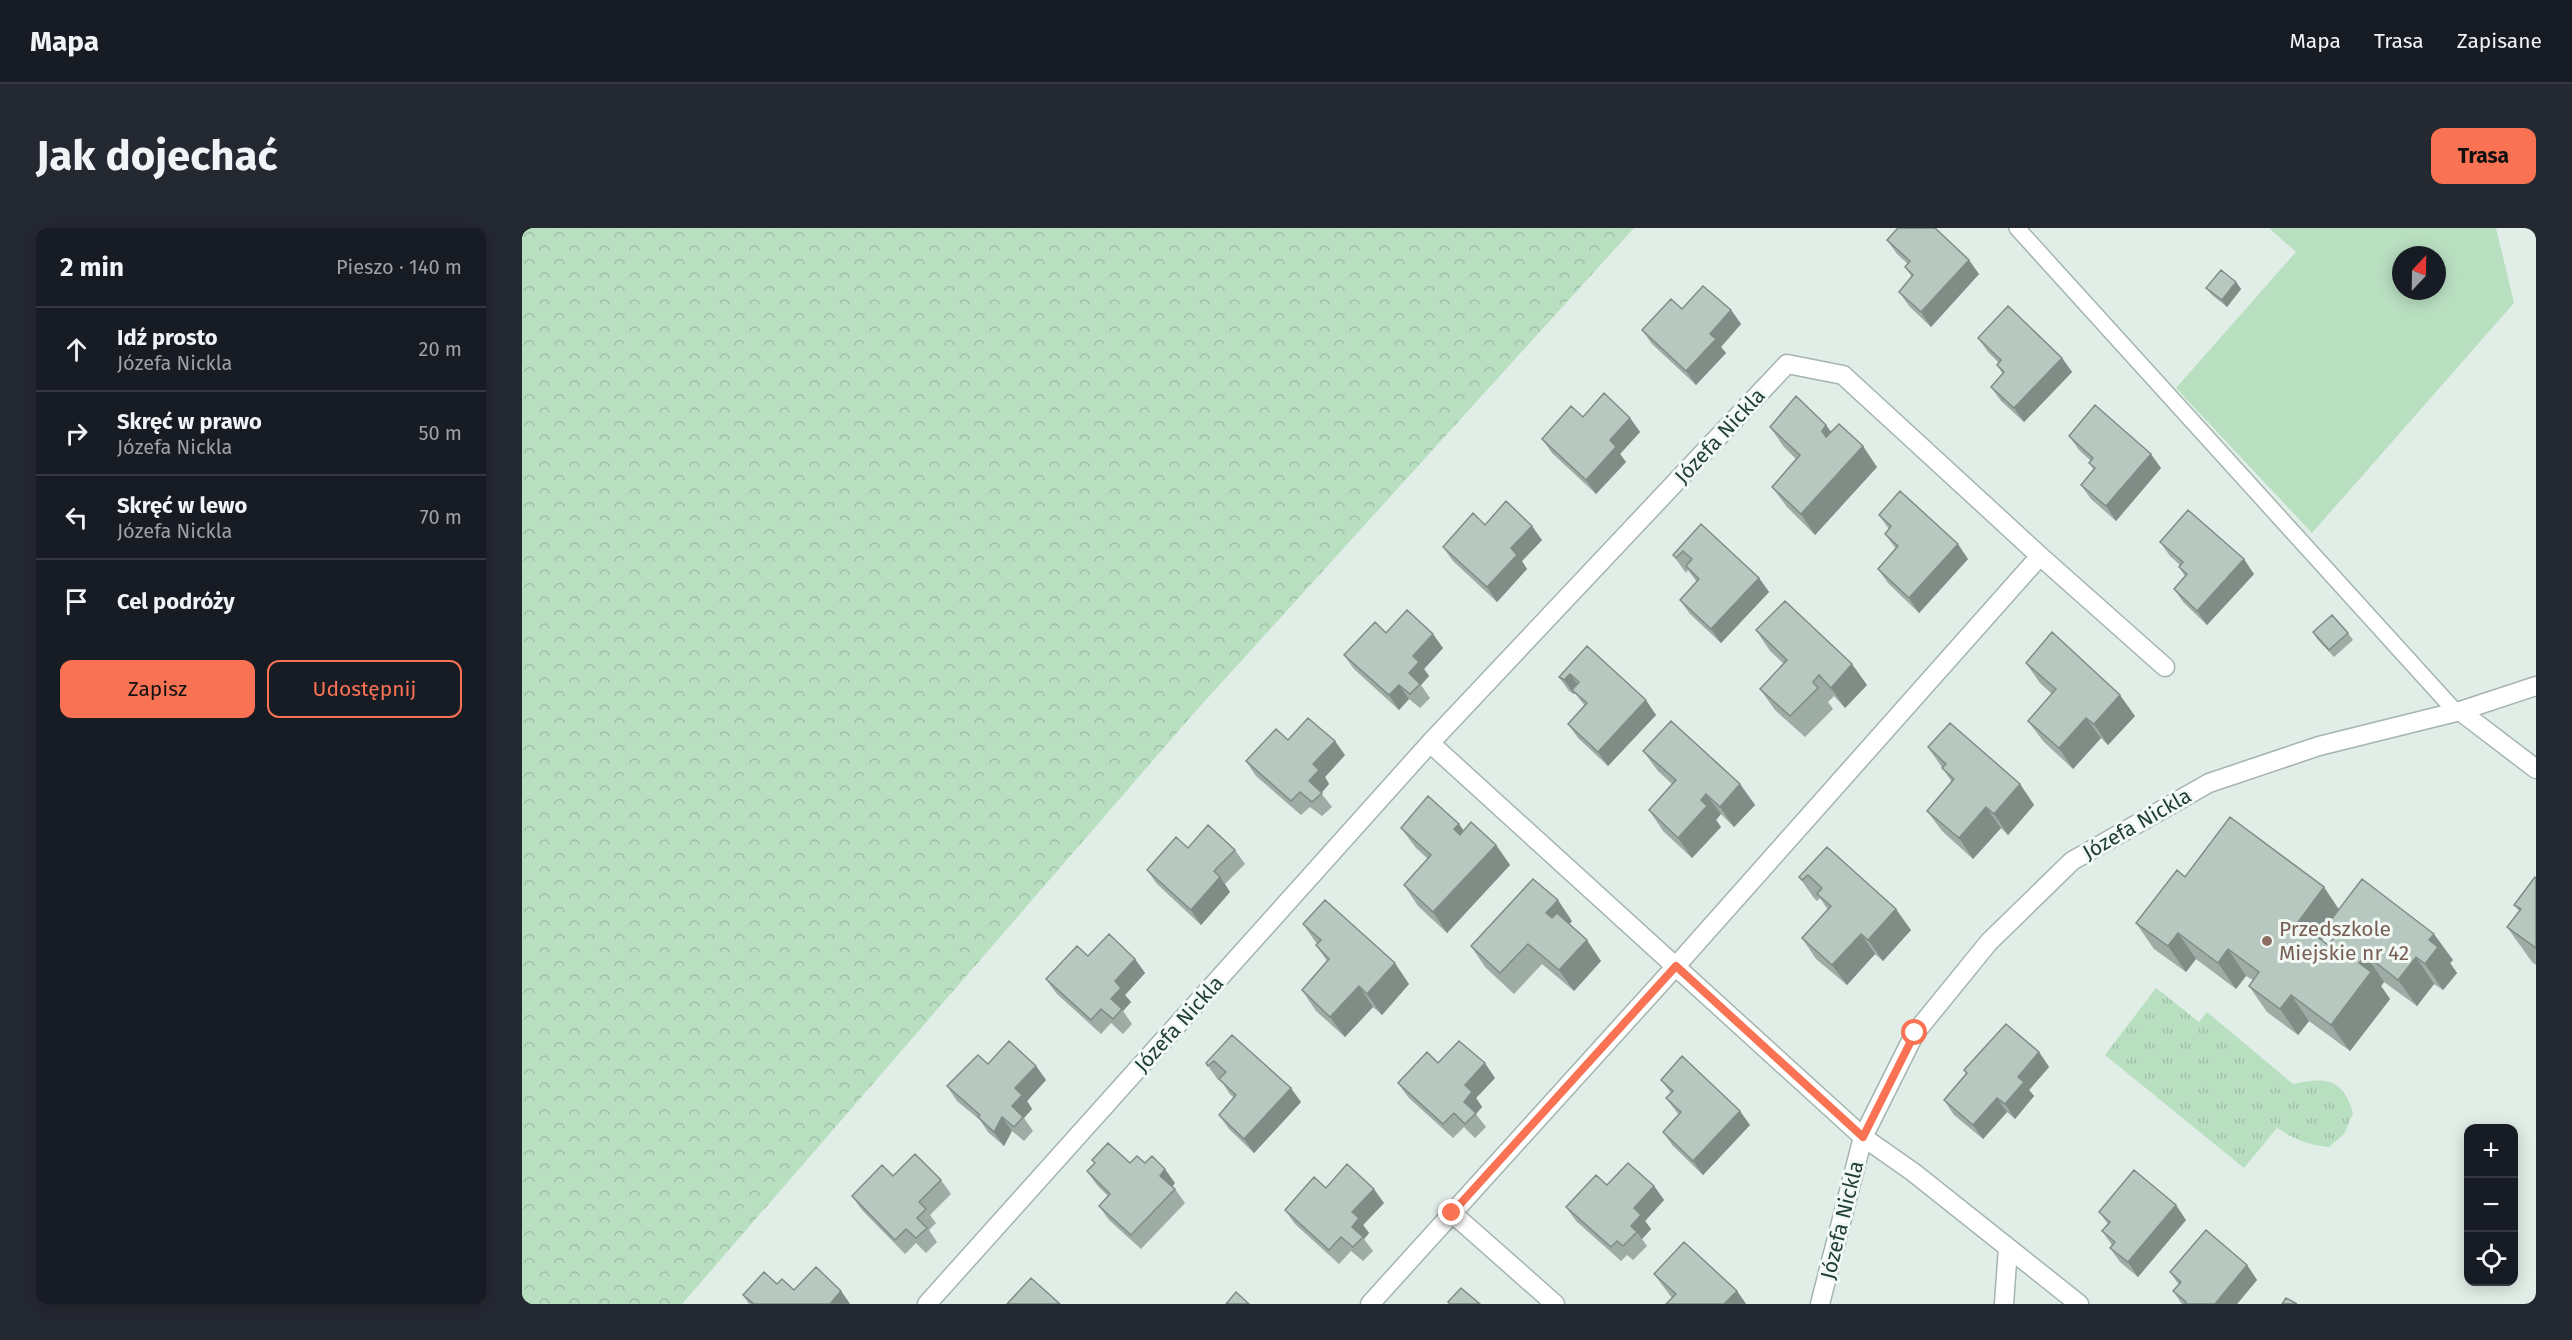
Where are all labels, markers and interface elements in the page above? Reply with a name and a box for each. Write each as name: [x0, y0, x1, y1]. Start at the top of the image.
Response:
text: Mapa: [30, 25, 99, 58]
text: Mapa: [2289, 28, 2341, 54]
text: Trasa: [2374, 28, 2424, 54]
text: Zapisane: [2457, 28, 2542, 54]
button: Trasa: [2431, 128, 2536, 184]
text: Jak dojechać: [36, 131, 278, 181]
north arrow: [2392, 246, 2446, 300]
text: 2 min: [60, 252, 124, 283]
text: Pieszo · 140 m: [336, 255, 462, 279]
text: Idź prosto: [117, 324, 218, 351]
icon: ahead: [60, 333, 93, 366]
text: 20 m: [419, 337, 462, 361]
text: Józefa Nickla: [117, 351, 232, 375]
street label: Józefa Nickla: [1669, 383, 1771, 489]
text: Skręć w prawo: [117, 408, 262, 435]
icon: right: [60, 417, 93, 450]
text: 50 m: [418, 421, 462, 445]
text: Józefa Nickla: [117, 435, 232, 459]
text: Skręć w lewo: [117, 492, 247, 519]
icon: left: [60, 501, 93, 534]
text: 70 m: [420, 505, 462, 529]
text: Józefa Nickla: [117, 519, 232, 543]
icon: arrive: [60, 585, 93, 618]
text: Cel podróży: [117, 588, 235, 615]
button: Zapisz: [60, 660, 255, 718]
button: Udostępnij: [267, 660, 462, 718]
street label: Józefa Nickla: [2078, 782, 2196, 866]
place label: Przedszkole Miejskie nr 42: [2279, 916, 2409, 966]
marker: Przedszkole Miejskie nr 42: [2260, 934, 2274, 948]
street label: Józefa Nickla: [1129, 970, 1229, 1078]
route start: [1901, 1019, 1927, 1045]
map controls: [2464, 1124, 2518, 1286]
button: +: [2464, 1124, 2518, 1178]
street label: Józefa Nickla: [1815, 1158, 1869, 1282]
button: −: [2464, 1178, 2518, 1232]
route end: [1438, 1199, 1464, 1225]
button: locate: [2464, 1232, 2518, 1286]

